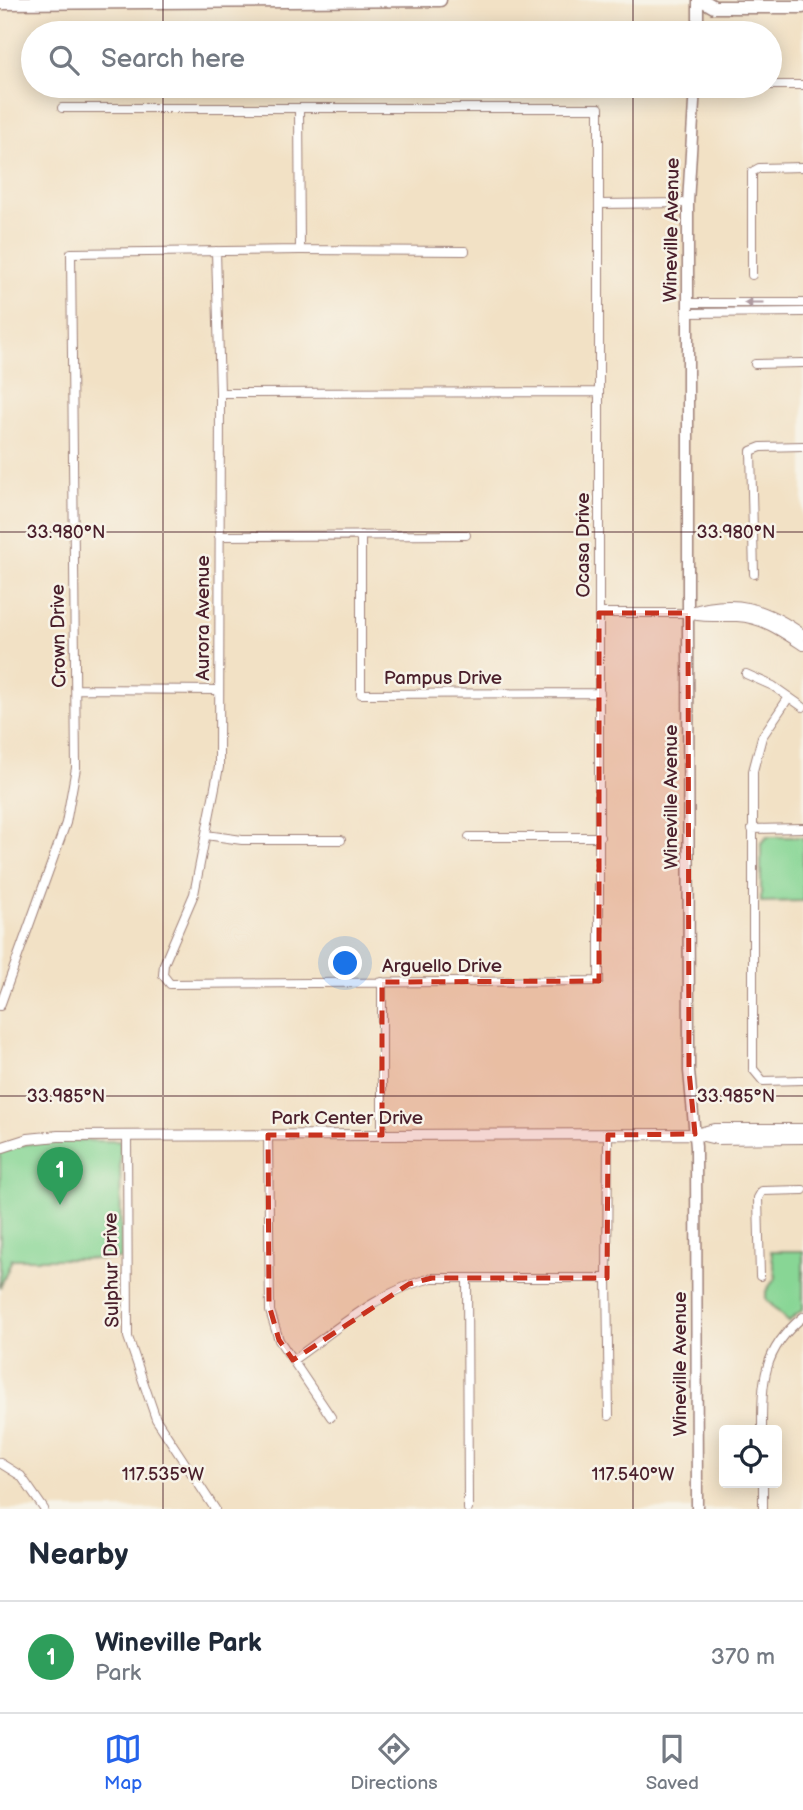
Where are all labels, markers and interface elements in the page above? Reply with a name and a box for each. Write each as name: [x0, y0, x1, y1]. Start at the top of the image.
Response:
search box: [21, 21, 782, 98]
icon: search: [45, 41, 83, 79]
text: Search here: [101, 44, 245, 75]
street label: Wineville Avenue: [659, 157, 685, 303]
one-way arrow: [743, 297, 765, 309]
street label: Ocasa Drive: [572, 492, 595, 598]
text: 33.980°N: [27, 522, 105, 543]
text: 33.980°N: [697, 522, 775, 543]
street label: Aurora Avenue: [192, 555, 215, 681]
street label: Crown Drive: [47, 584, 71, 688]
street label: Pampus Drive: [384, 667, 502, 690]
street label: Wineville Avenue: [660, 725, 683, 869]
your location: [328, 946, 362, 980]
street label: Arguello Drive: [382, 955, 502, 978]
text: 33.985°N: [27, 1086, 105, 1107]
text: 33.985°N: [697, 1086, 775, 1107]
street label: Park Center Drive: [271, 1107, 423, 1130]
pin: 1: [37, 1147, 83, 1205]
street label: Sulphur Drive: [99, 1212, 125, 1328]
street label: Wineville Avenue: [669, 1292, 692, 1436]
map controls: [719, 1425, 782, 1488]
button: locate: [719, 1425, 782, 1488]
text: 117.535°W: [122, 1464, 205, 1485]
text: 117.540°W: [592, 1464, 675, 1485]
text: Nearby: [28, 1537, 128, 1573]
text: Wineville Park: [95, 1628, 262, 1659]
text: 1: [46, 1643, 56, 1671]
text: 370 m: [711, 1643, 775, 1671]
text: Park: [95, 1659, 141, 1687]
tab: Map: [104, 1730, 142, 1795]
tab: Directions: [350, 1730, 438, 1795]
tab: Saved: [646, 1730, 699, 1795]

